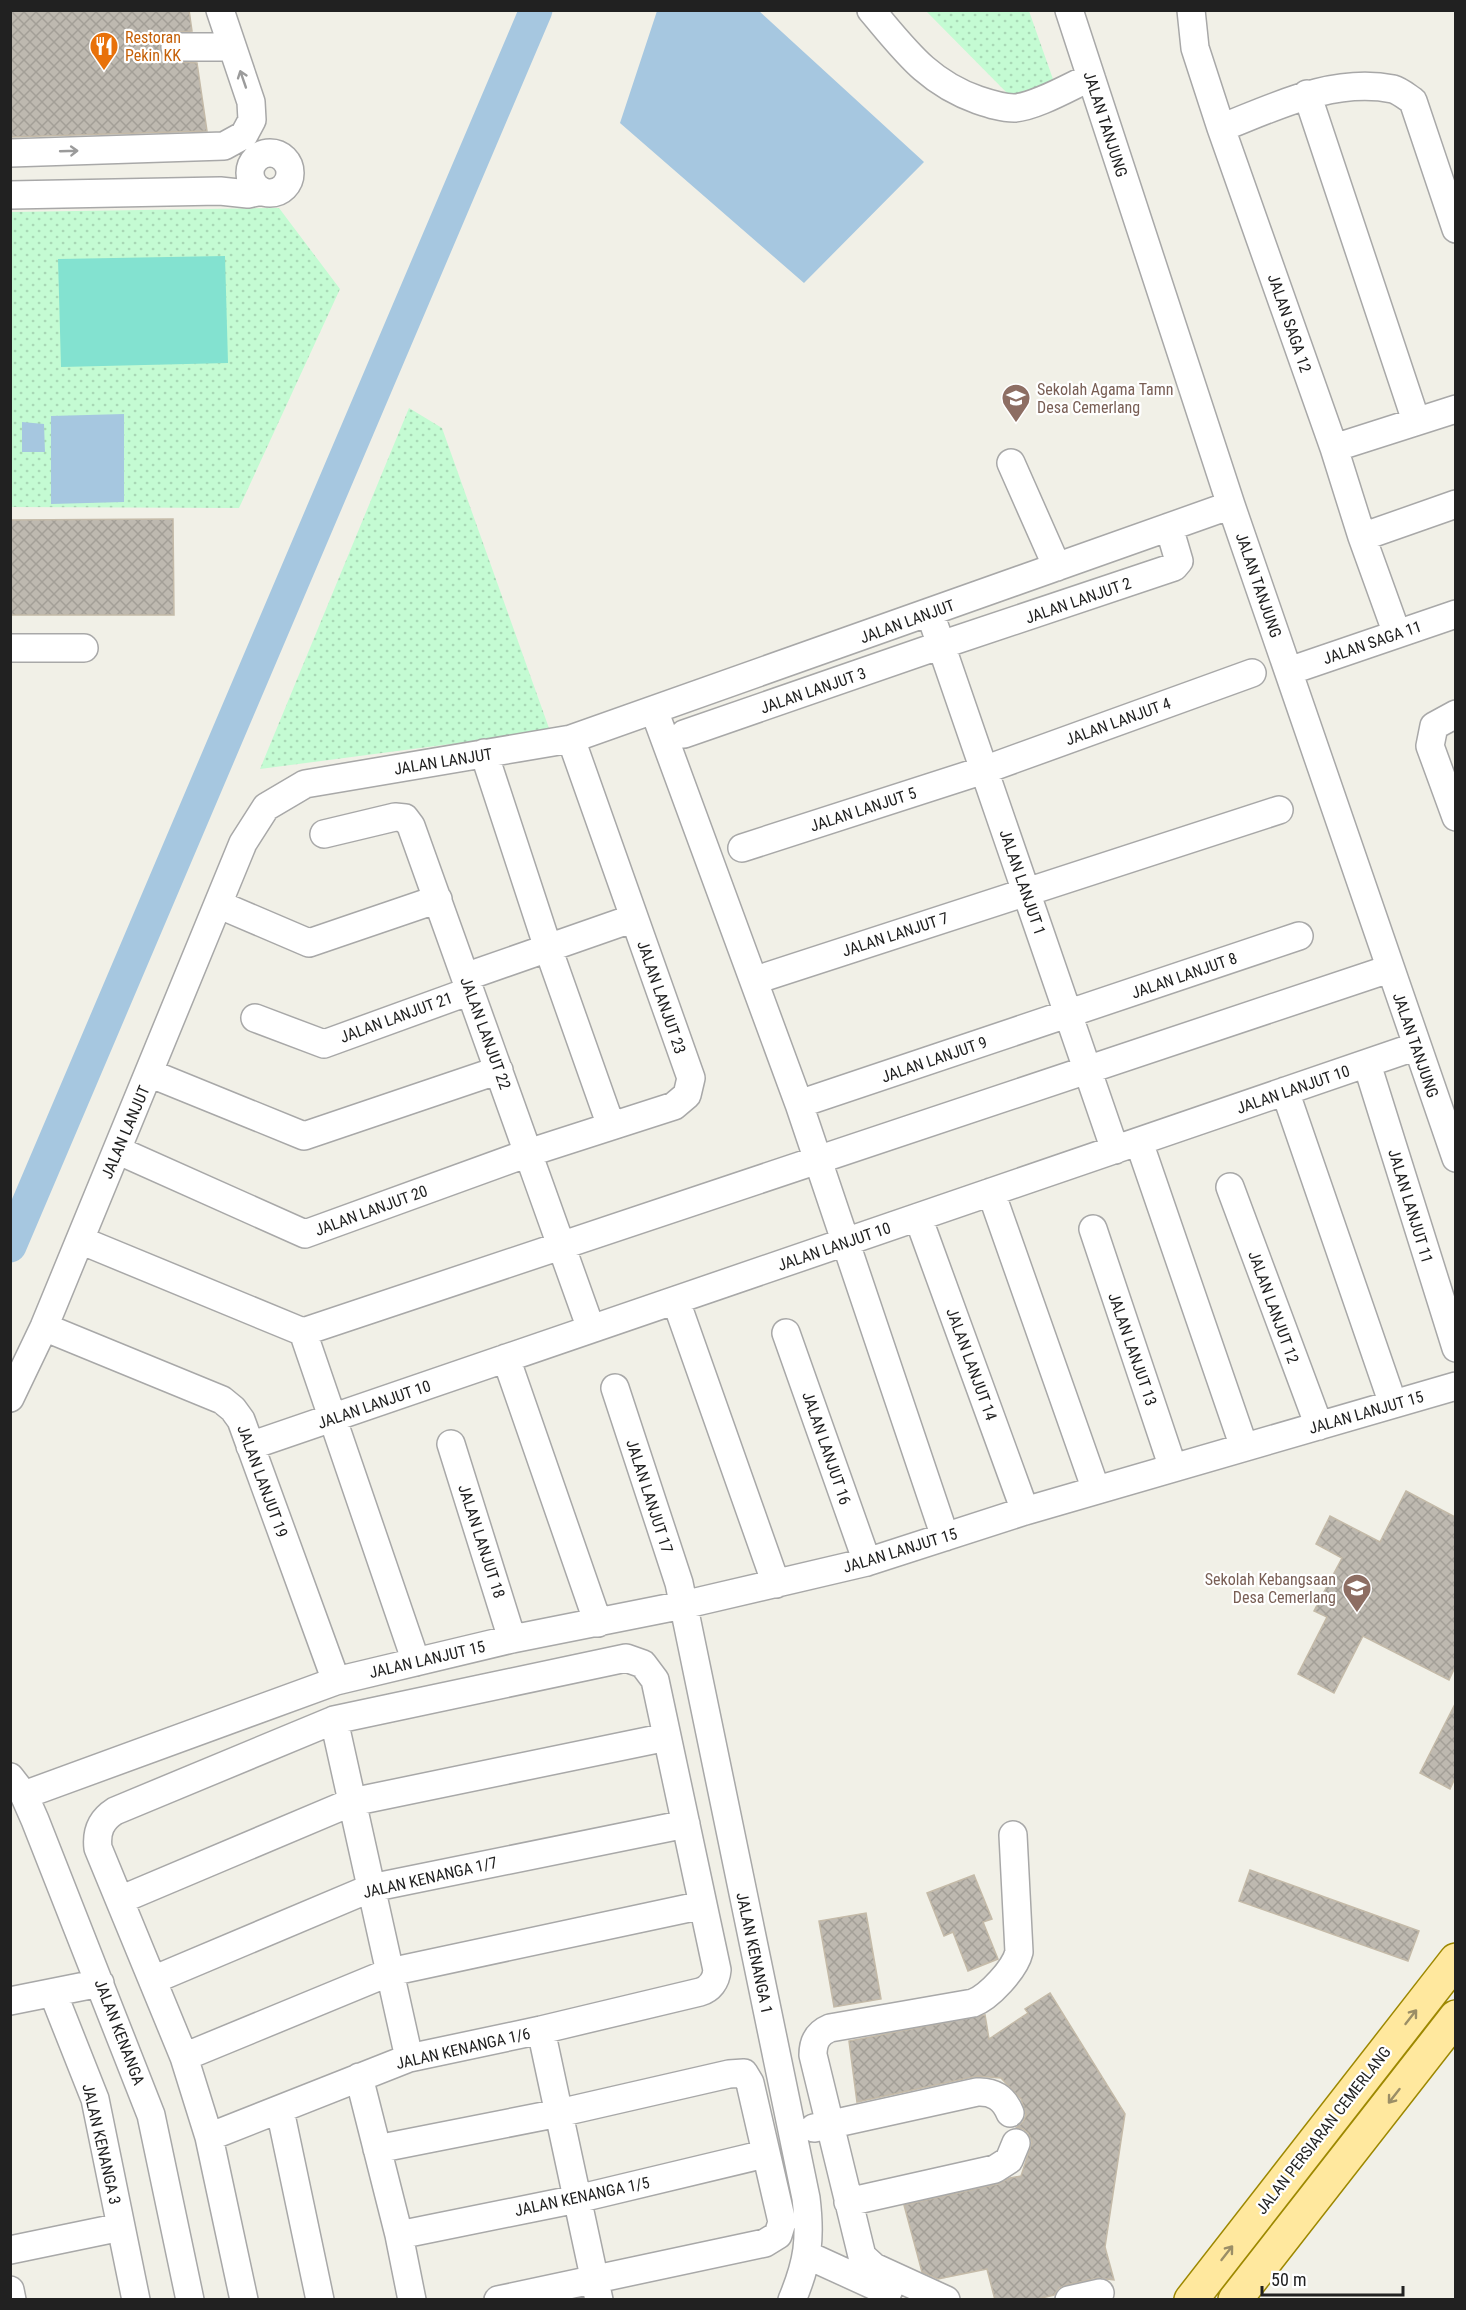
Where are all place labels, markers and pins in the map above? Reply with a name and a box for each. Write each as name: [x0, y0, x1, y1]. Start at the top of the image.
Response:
place label: Restoran Pekin KK: [125, 28, 181, 65]
restaurant icon: Restoran Pekin KK: [88, 30, 120, 72]
place label: Sekolah Agama Tamn Desa Cemerlang: [1037, 380, 1174, 417]
school or university icon: Sekolah Agama Tamn Desa Cemerlang: [1000, 382, 1032, 424]
place label: Sekolah Kebangsaan Desa Cemerlang: [1205, 1570, 1336, 1607]
school or university icon: Sekolah Kebangsaan Desa Cemerlang: [1341, 1572, 1373, 1614]

